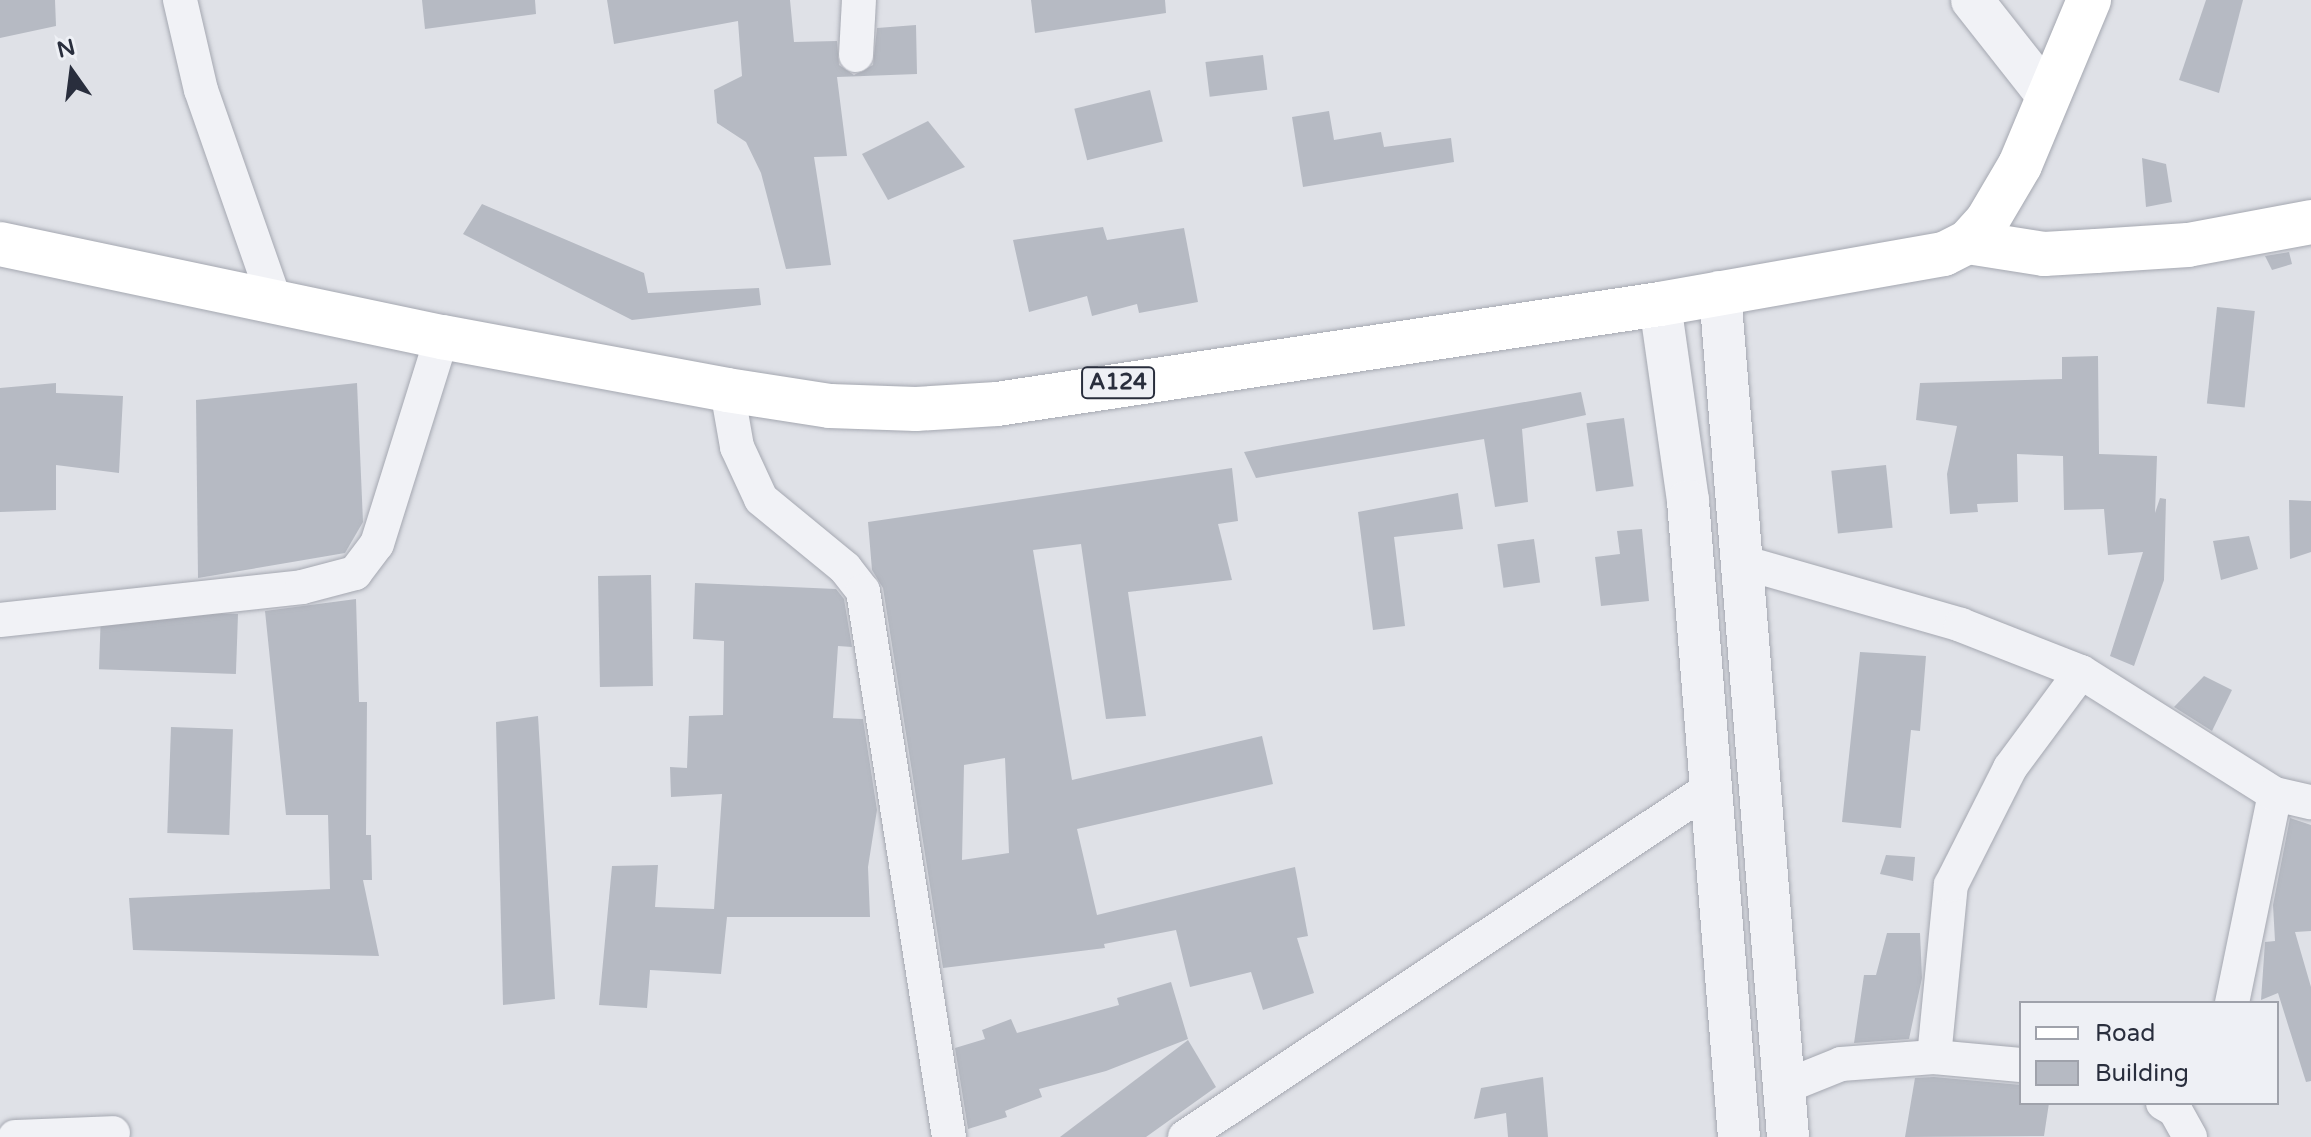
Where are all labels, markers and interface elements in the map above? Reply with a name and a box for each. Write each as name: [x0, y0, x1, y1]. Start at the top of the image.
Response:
north arrow: [32, 32, 112, 112]
text: N: [54, 34, 78, 63]
road number: A124: [1080, 365, 1156, 401]
legend: [2019, 1001, 2279, 1105]
text: Road: [2095, 1019, 2155, 1048]
text: Building: [2095, 1059, 2189, 1088]

